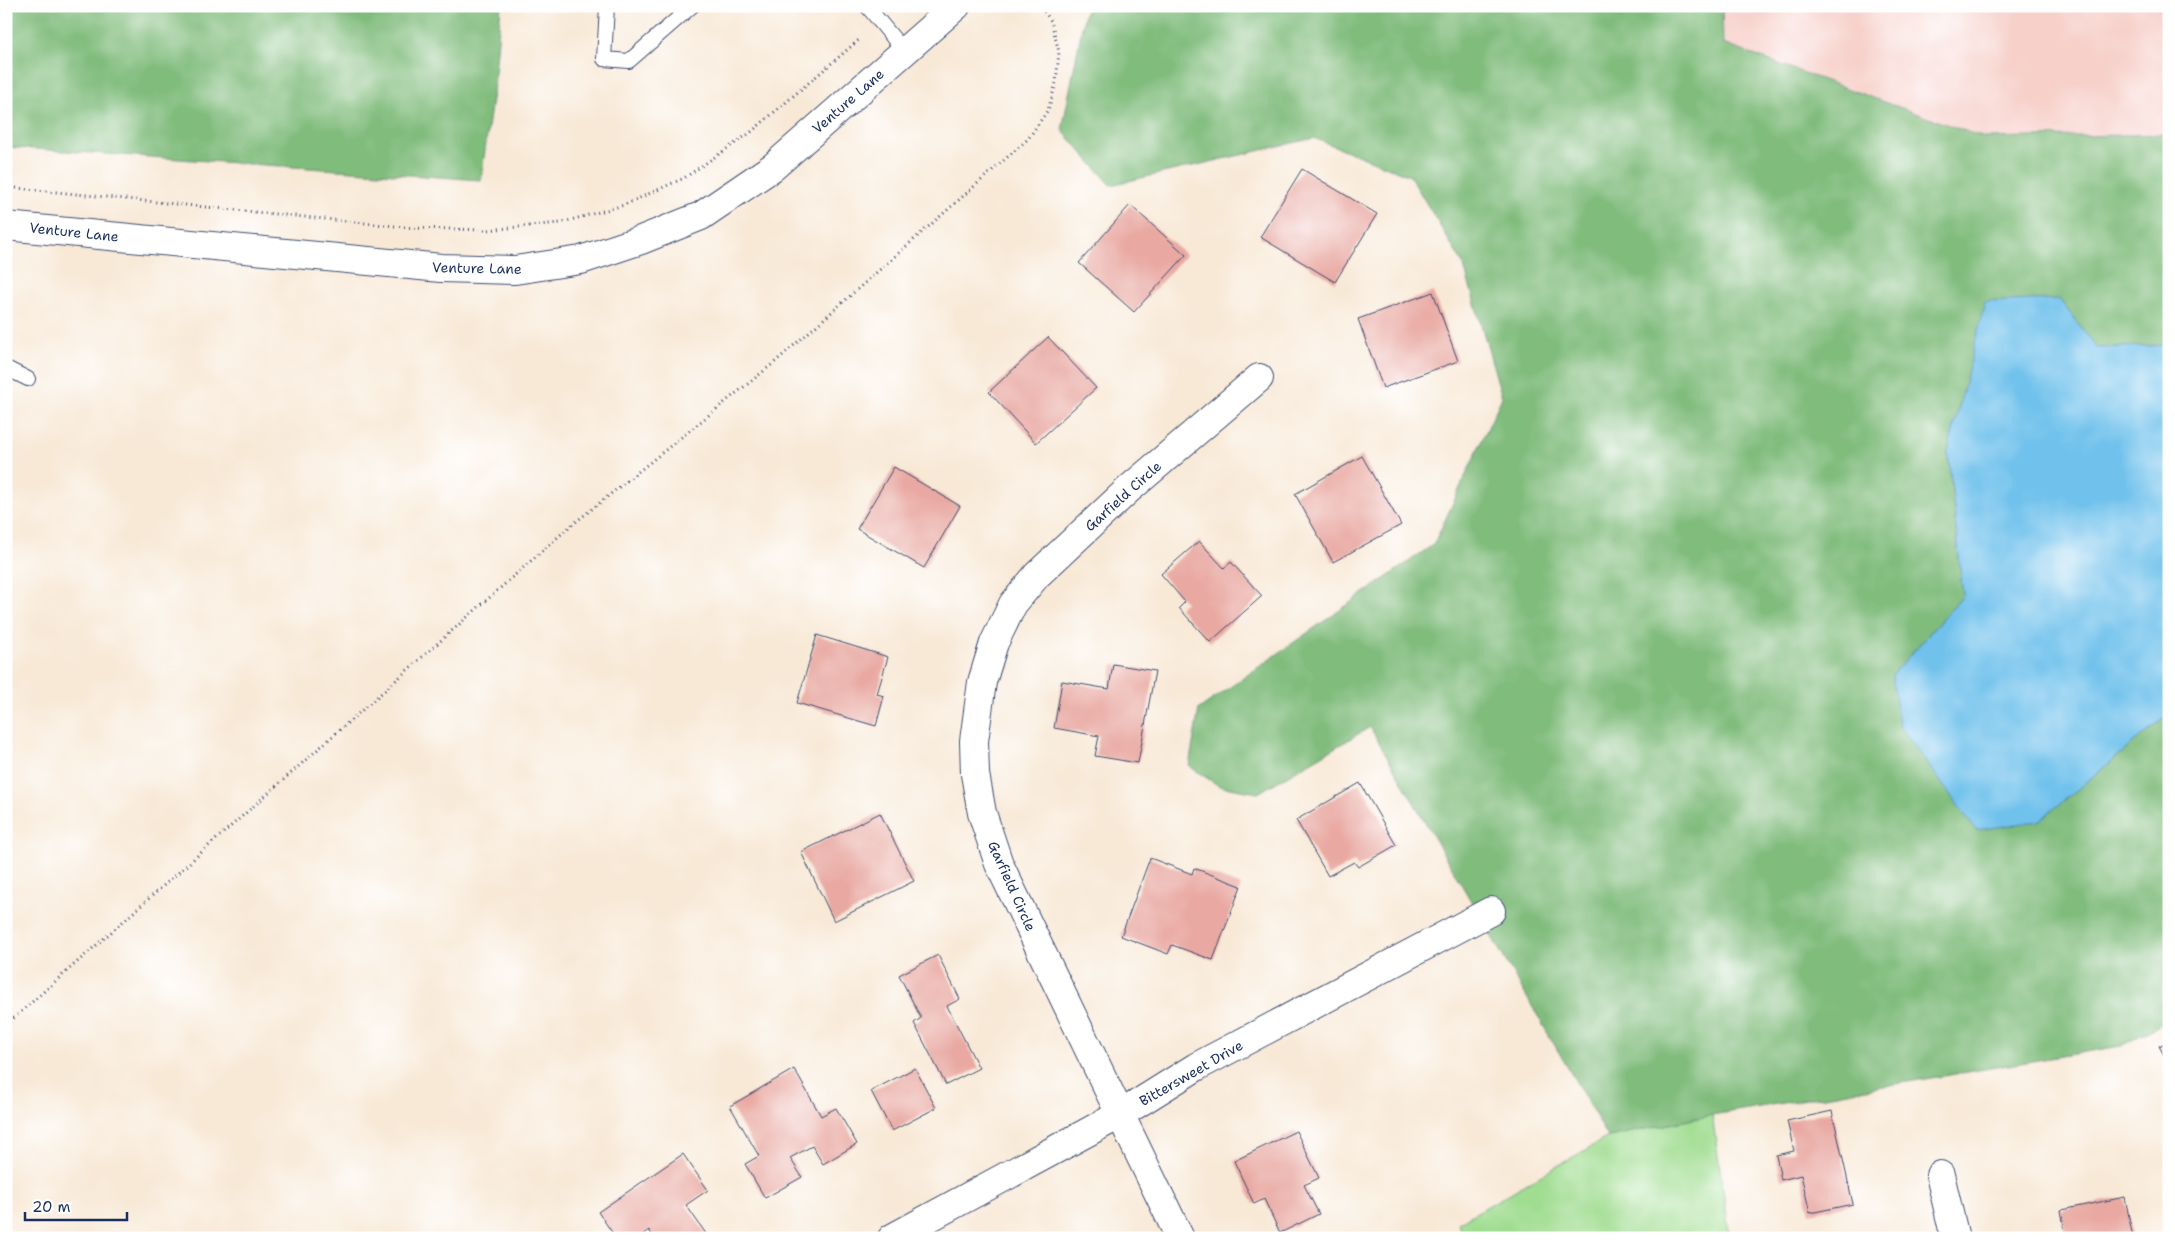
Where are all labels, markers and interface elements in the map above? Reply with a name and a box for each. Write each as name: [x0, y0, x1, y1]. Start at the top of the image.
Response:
street label: Venture Lane: [808, 65, 888, 137]
street label: Venture Lane: [29, 218, 120, 246]
street label: Venture Lane: [432, 258, 522, 278]
street label: Garfield Circle: [1081, 457, 1165, 535]
street label: Garfield Circle: [984, 838, 1040, 934]
street label: Bittersweet Drive: [1136, 1036, 1246, 1110]
scale bar: [25, 1189, 128, 1221]
text: 20 m: [32, 1197, 71, 1217]

